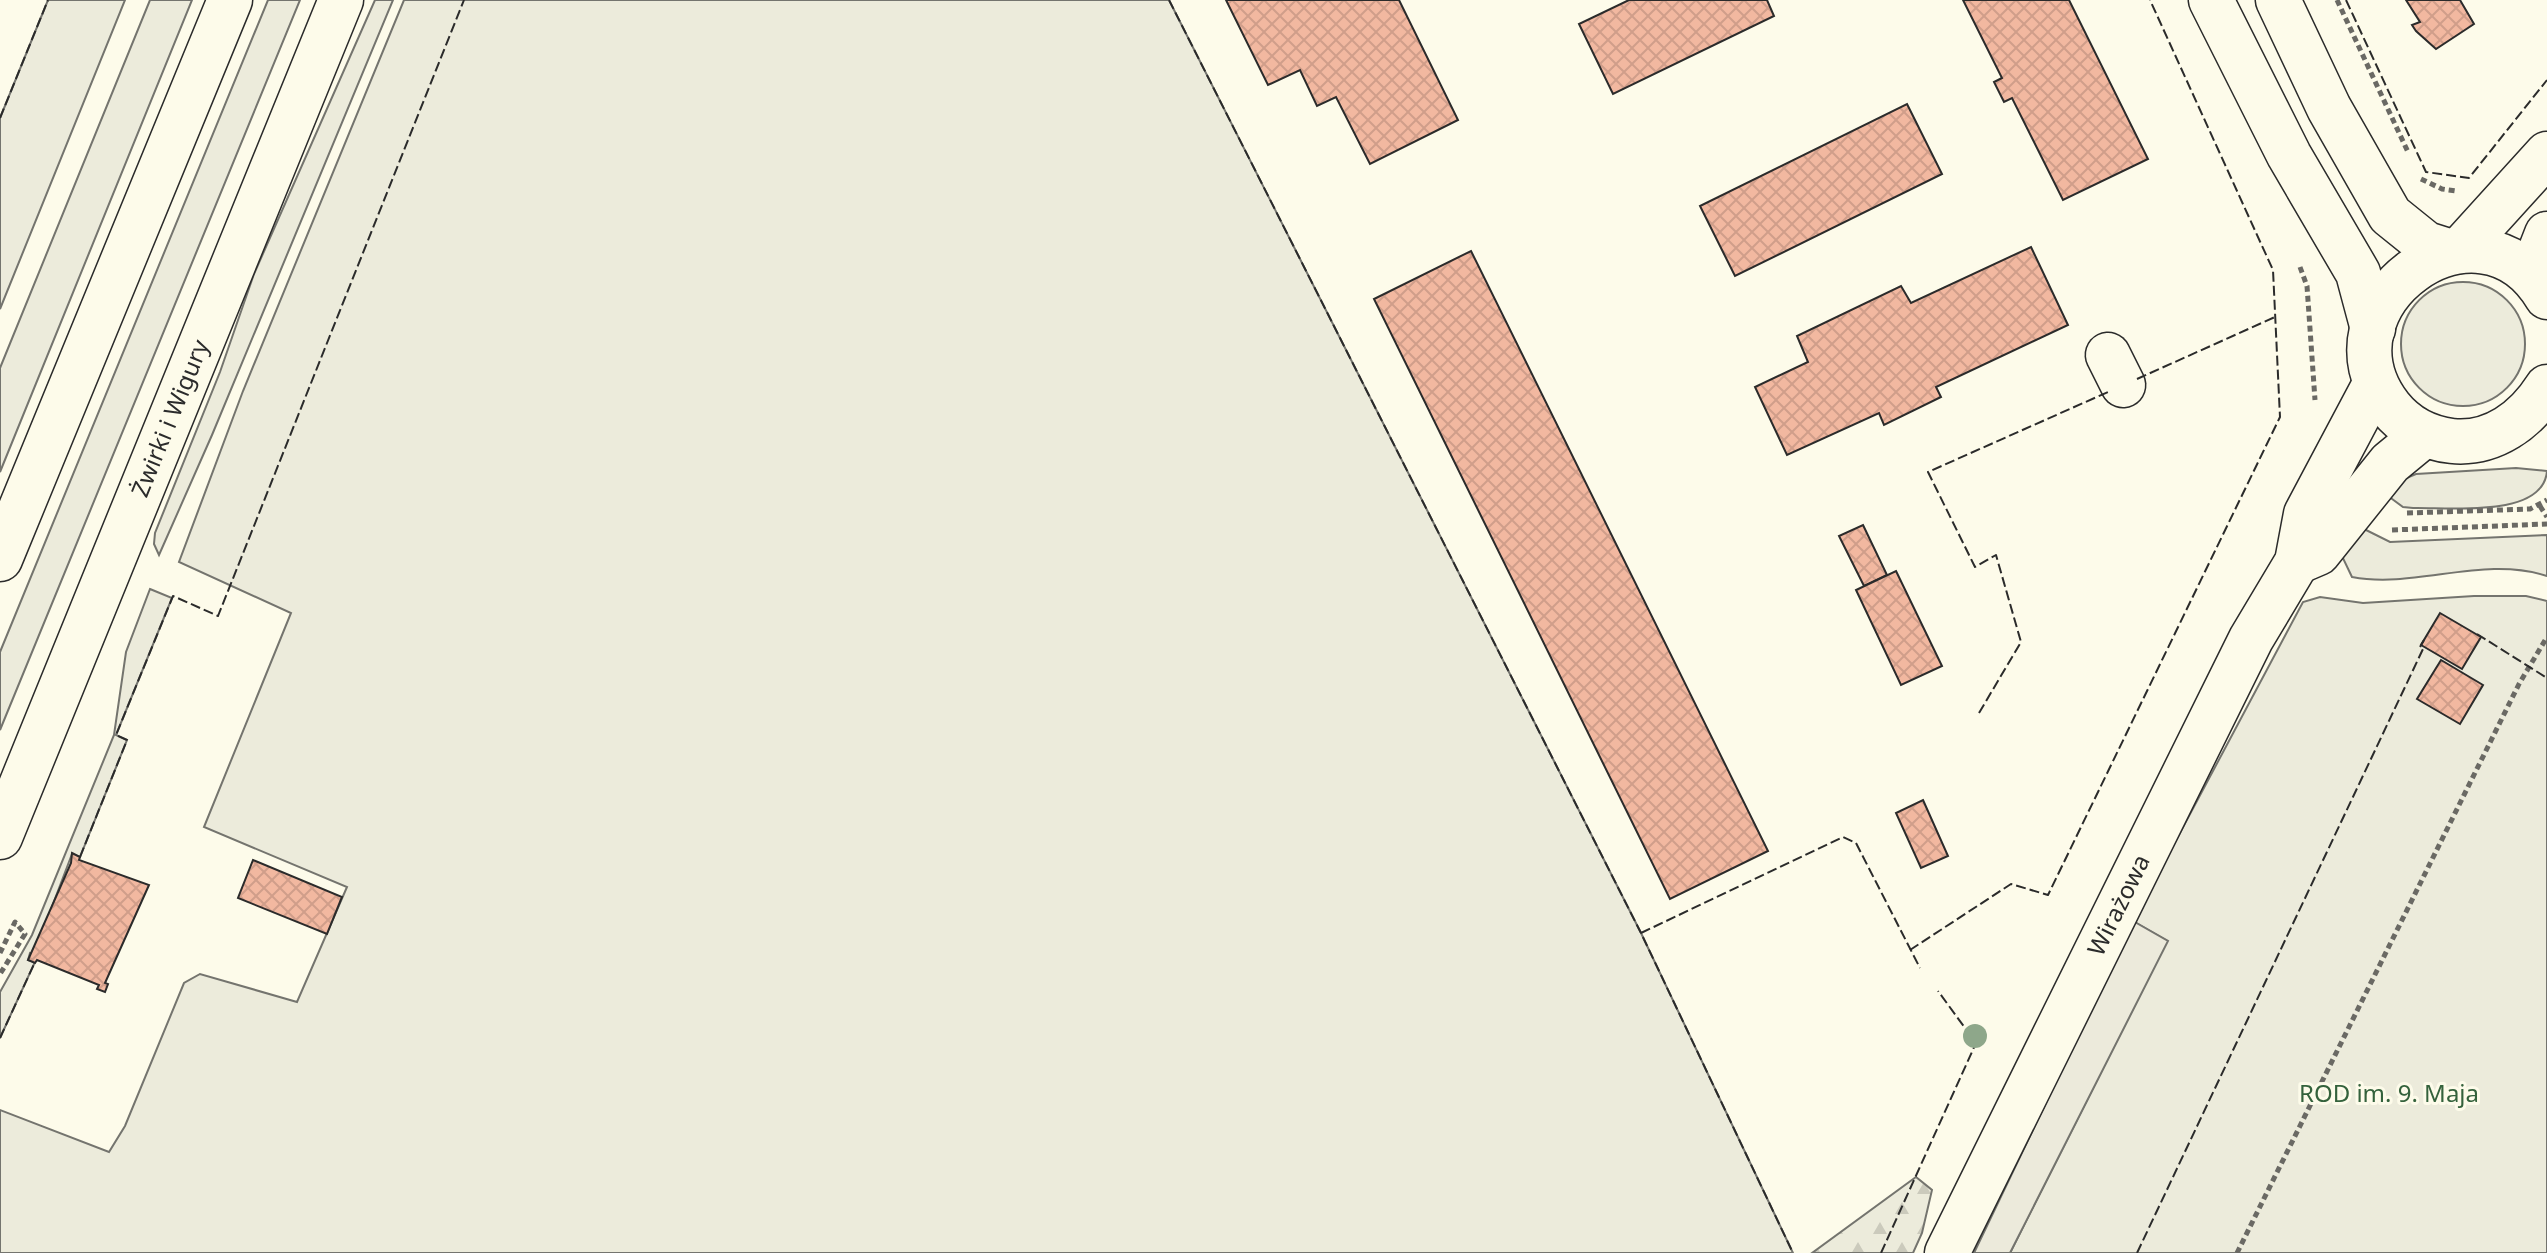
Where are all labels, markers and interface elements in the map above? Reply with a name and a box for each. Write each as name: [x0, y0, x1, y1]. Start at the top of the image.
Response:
street label: Żwirki i Wigury: [122, 334, 216, 501]
street label: Wirażowa: [2079, 848, 2157, 961]
park label: ROD im. 9. Maja: [2299, 1076, 2479, 1109]

